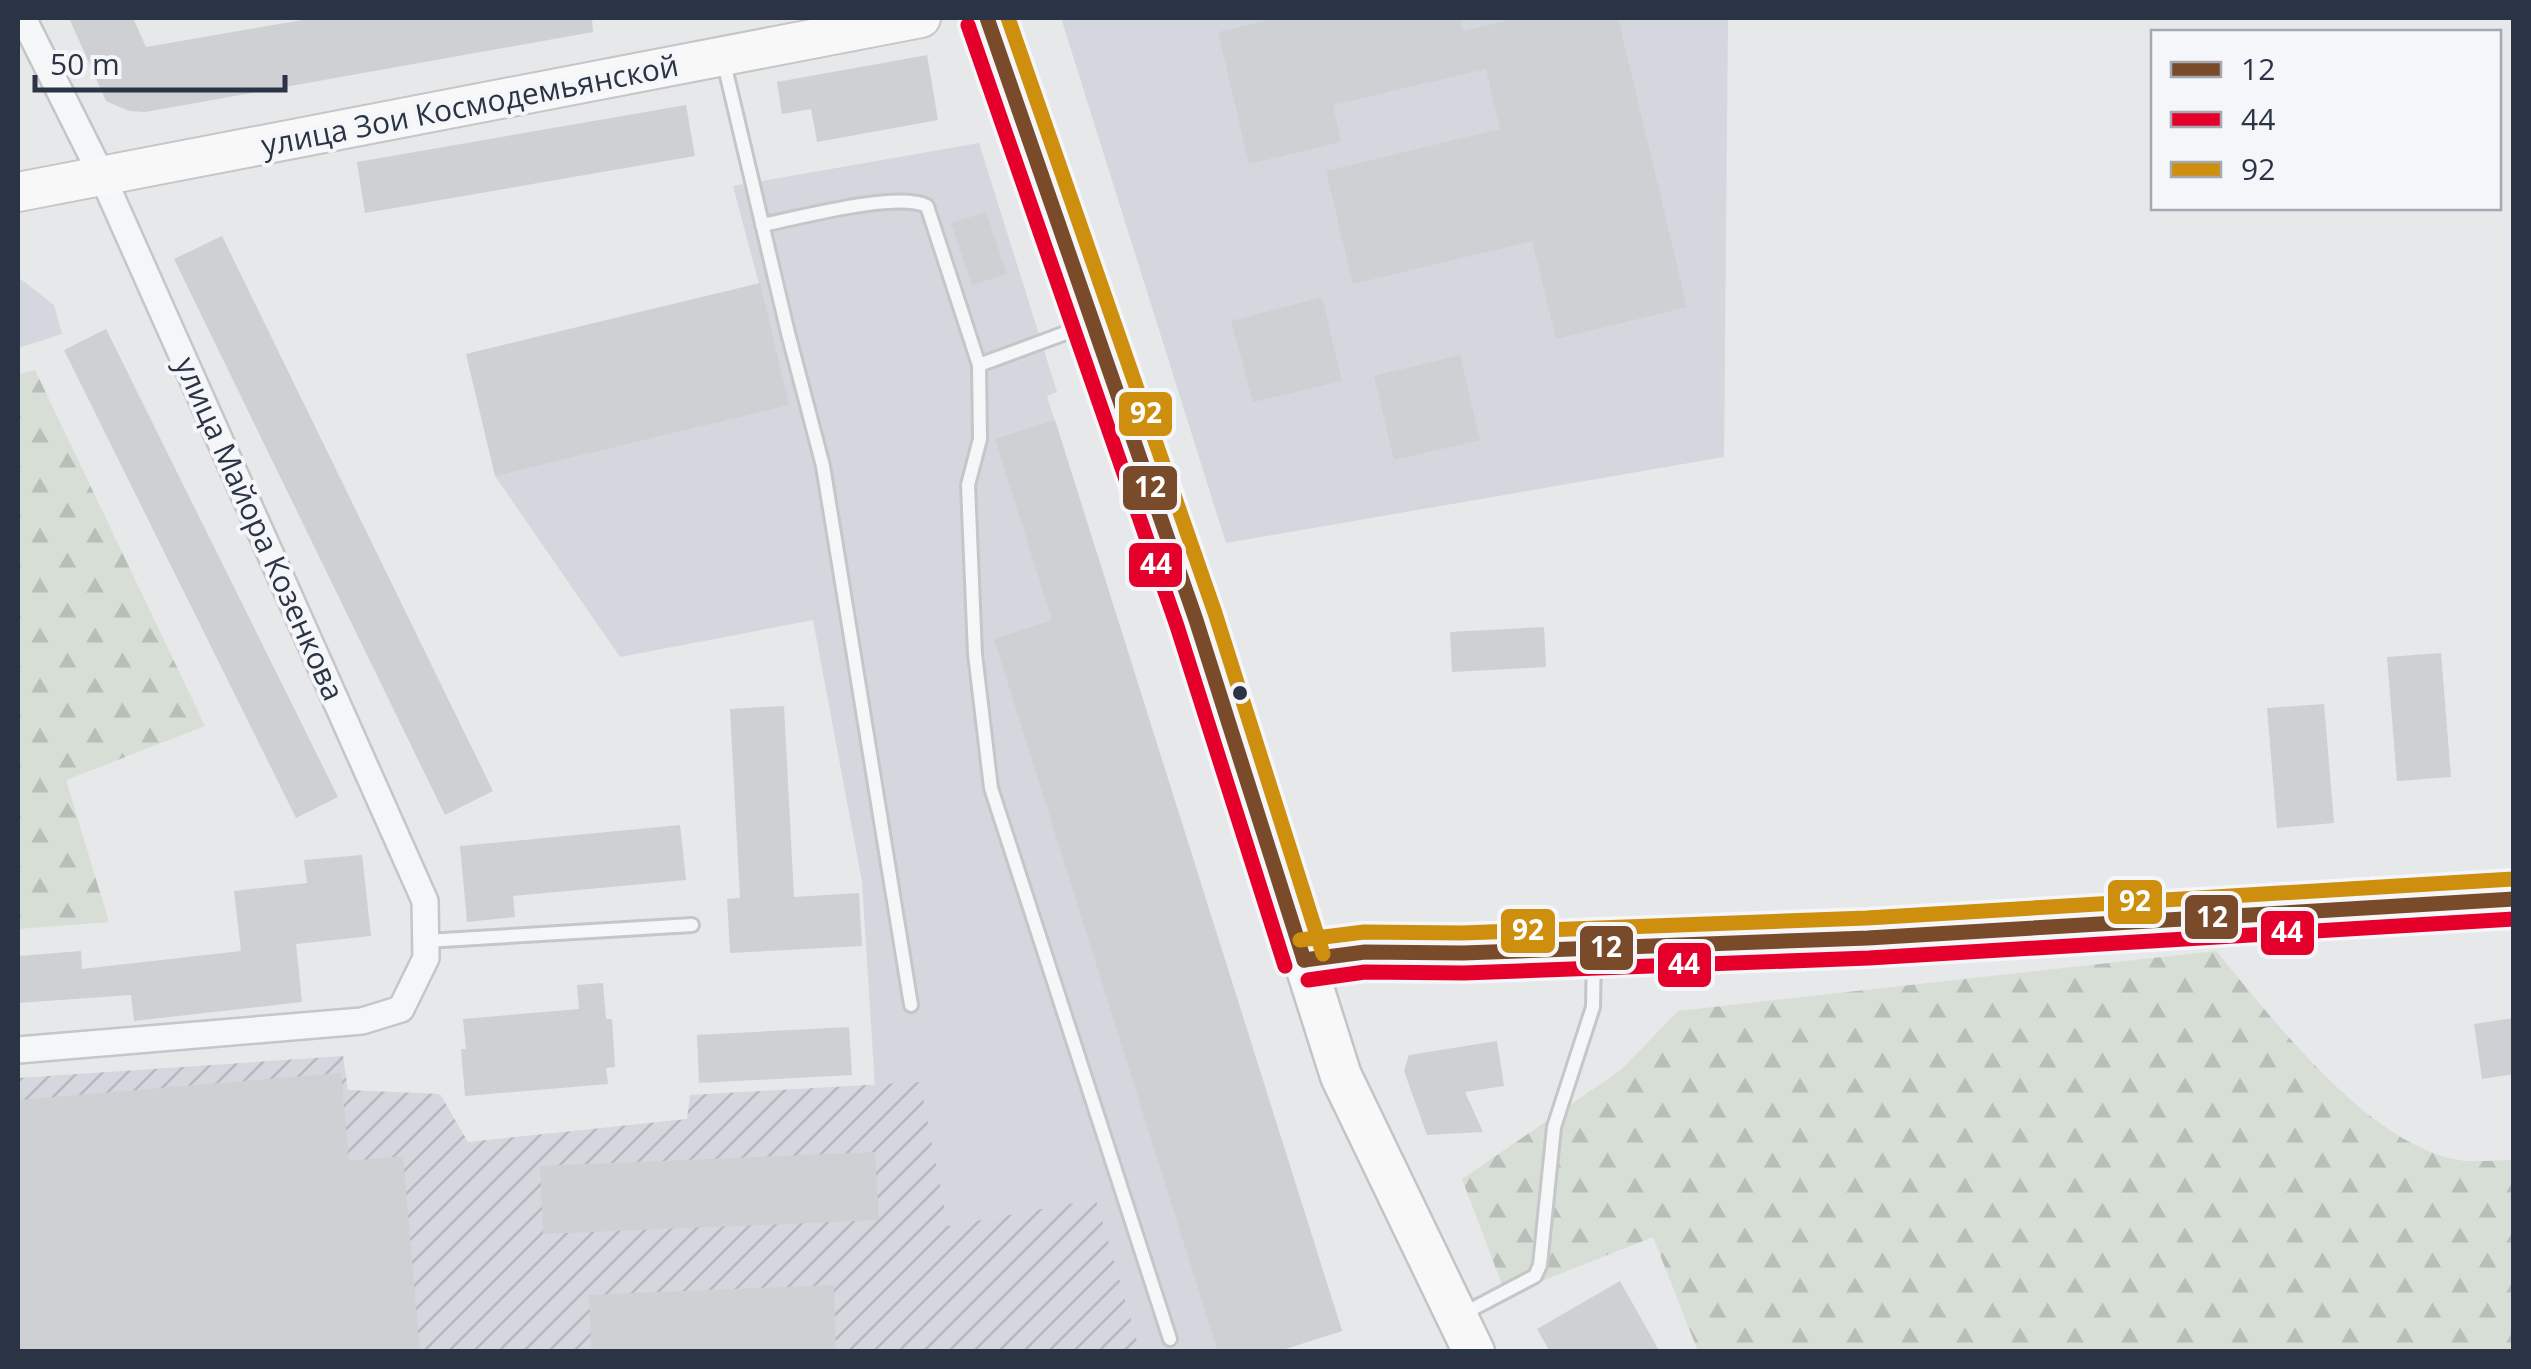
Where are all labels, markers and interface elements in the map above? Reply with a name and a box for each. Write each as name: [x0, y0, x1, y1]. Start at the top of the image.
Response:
scale bar: [35, 30, 285, 92]
legend: [2151, 30, 2501, 210]
text: 50 m: [50, 43, 120, 84]
street label: улица Зои Космодемьянской: [258, 44, 682, 165]
text: 12: [2241, 48, 2275, 89]
text: 44: [2241, 98, 2275, 139]
text: 92: [2241, 148, 2275, 189]
street label: улица Майора Козенкова: [166, 350, 355, 707]
line badge: 92: [1117, 390, 1174, 438]
text: 92: [1130, 393, 1162, 431]
line badge: 12: [1121, 464, 1179, 512]
text: 12: [1134, 467, 1166, 505]
line badge: 44: [1127, 541, 1184, 589]
text: 44: [1140, 544, 1172, 582]
unlabelled marker: [1230, 683, 1250, 703]
line badge: 92: [2106, 878, 2164, 926]
text: 92: [2119, 881, 2151, 919]
line badge: 12: [2183, 893, 2240, 941]
text: 12: [2196, 897, 2228, 935]
line badge: 92: [1499, 907, 1557, 955]
line badge: 44: [2259, 909, 2316, 957]
text: 92: [1512, 910, 1544, 948]
text: 44: [2271, 912, 2303, 950]
line badge: 12: [1578, 924, 1635, 972]
text: 12: [1590, 927, 1622, 965]
line badge: 44: [1656, 941, 1713, 989]
text: 44: [1668, 944, 1700, 982]

